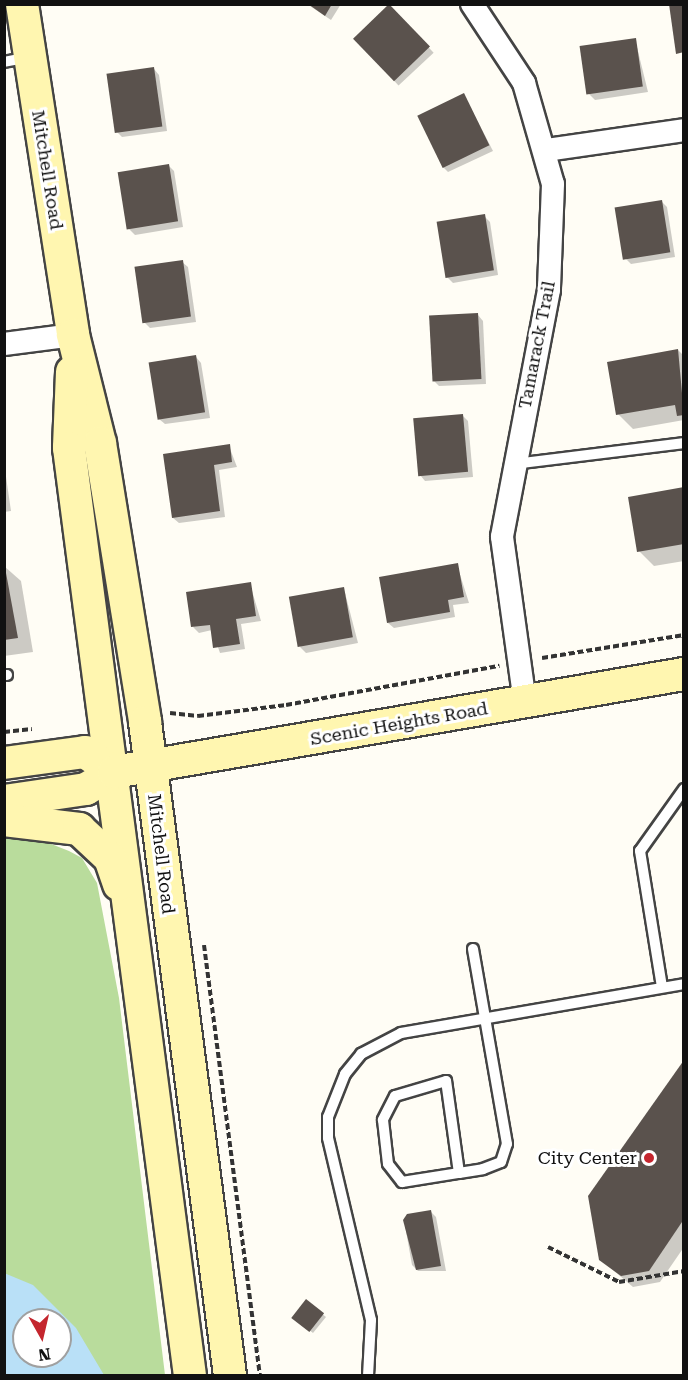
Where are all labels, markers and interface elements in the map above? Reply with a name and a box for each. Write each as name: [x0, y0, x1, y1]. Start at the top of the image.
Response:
street label: Mitchell Road: [27, 109, 67, 231]
street label: Tamarack Trail: [514, 279, 560, 411]
street label: Scenic Heights Road: [309, 698, 489, 750]
street label: Mitchell Road: [143, 793, 179, 915]
place label: City Center: [538, 1147, 637, 1169]
marker: City Center: [642, 1151, 656, 1165]
north arrow: [12, 1308, 72, 1368]
text: N: [37, 1344, 52, 1365]

